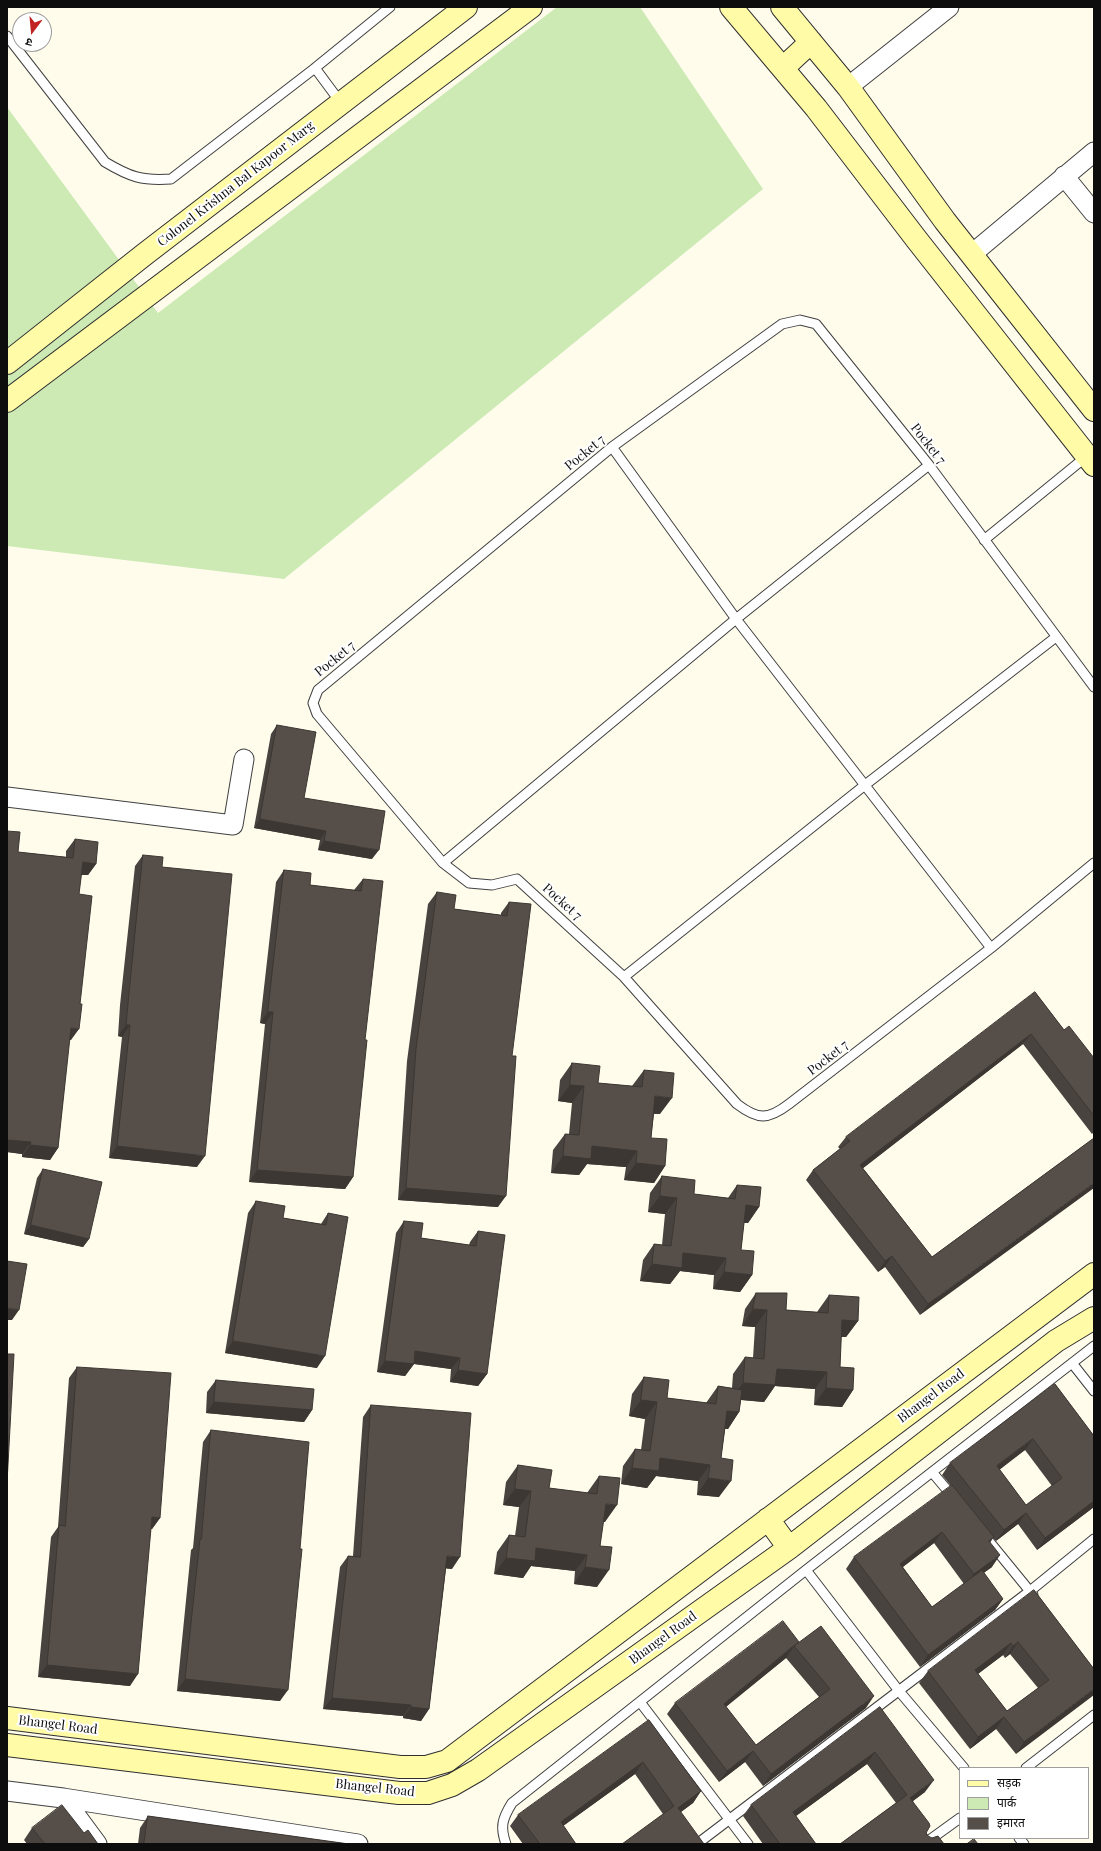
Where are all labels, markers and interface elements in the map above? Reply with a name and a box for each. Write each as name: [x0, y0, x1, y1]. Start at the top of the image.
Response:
north arrow: [12, 12, 52, 52]
text: उ: [24, 35, 34, 51]
street label: Colonel Krishna Bal Kapoor Marg: [154, 118, 318, 250]
street label: Pocket 7: [907, 421, 949, 467]
street label: Pocket 7: [562, 432, 608, 474]
street label: Pocket 7: [312, 638, 358, 680]
street label: Pocket 7: [539, 880, 585, 924]
street label: Pocket 7: [805, 1037, 851, 1079]
street label: Bhangel Road: [895, 1366, 967, 1426]
street label: Bhangel Road: [626, 1608, 700, 1668]
street label: Bhangel Road: [18, 1712, 98, 1738]
legend: [959, 1767, 1089, 1839]
text: सड़क: [997, 1774, 1021, 1790]
street label: Bhangel Road: [335, 1776, 415, 1800]
text: पार्क: [997, 1794, 1016, 1810]
text: इमारत: [997, 1814, 1025, 1830]

